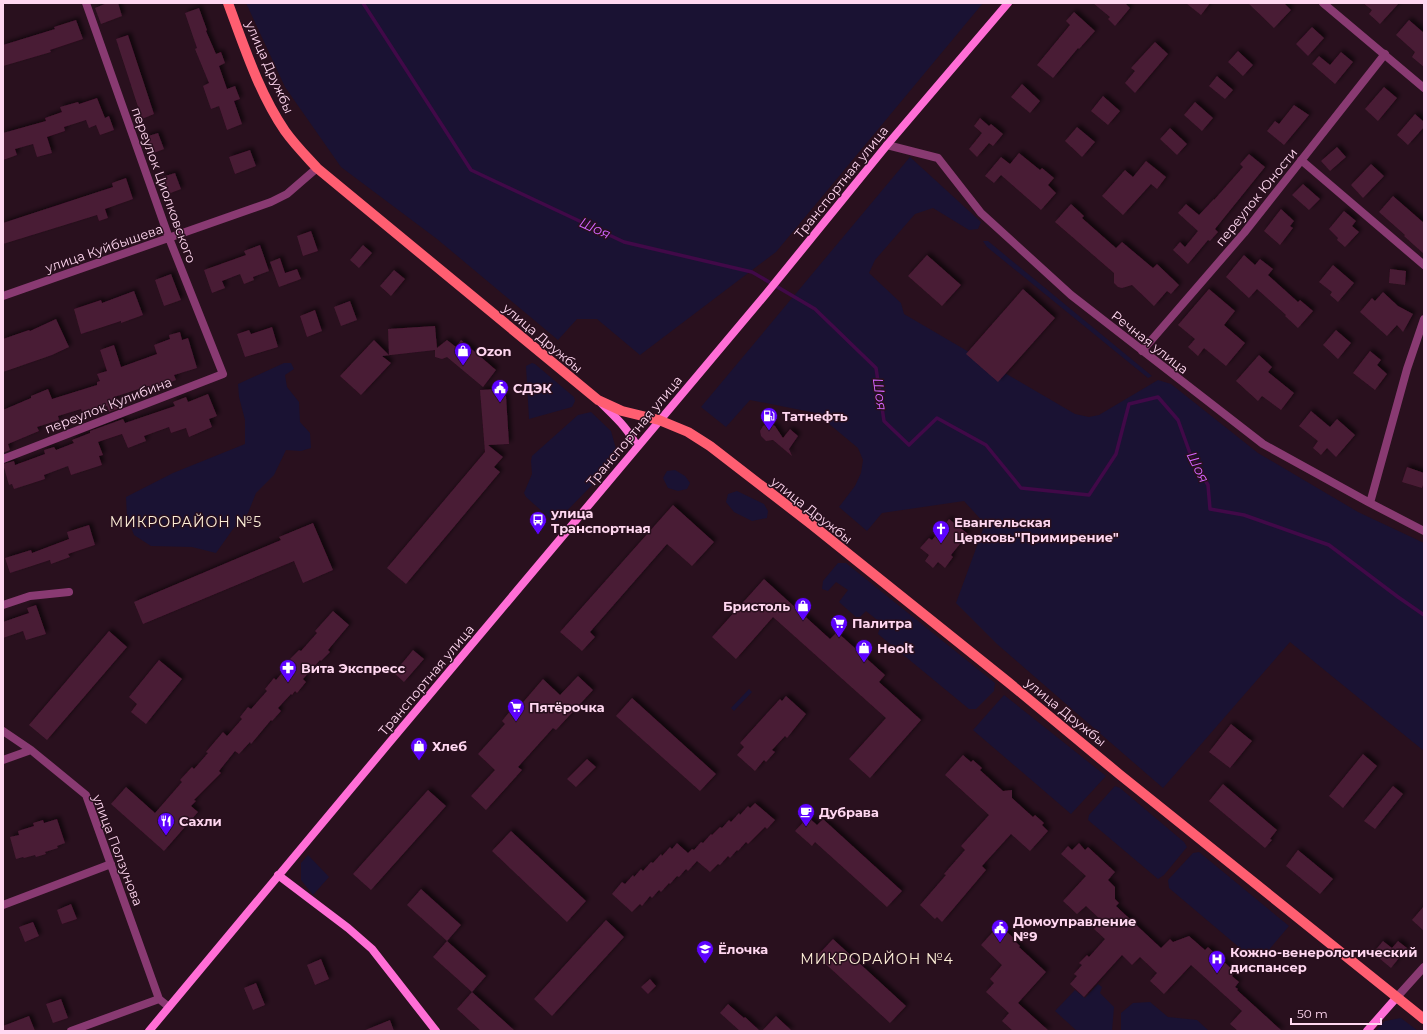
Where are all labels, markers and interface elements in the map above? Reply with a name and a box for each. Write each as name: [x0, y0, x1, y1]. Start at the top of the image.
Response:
street label: улица Дружбы: [242, 17, 298, 116]
street label: переулок Циолковского: [128, 105, 200, 265]
street label: Транспортная улица: [791, 123, 891, 241]
street label: переулок Юности: [1212, 145, 1300, 249]
water label: Шоя: [576, 213, 614, 243]
street label: улица Куйбышева: [42, 220, 165, 276]
street label: улица Дружбы: [499, 299, 586, 376]
street label: Речная улица: [1108, 307, 1192, 377]
shop icon: Ozon: [453, 341, 473, 366]
place label: Ozon: [476, 343, 511, 359]
street label: Транспортная улица: [583, 372, 685, 490]
street label: переулок Кулибина: [42, 373, 174, 437]
water label: Шоя: [869, 377, 891, 411]
public building icon: СДЭК: [490, 378, 510, 403]
place label: СДЭК: [513, 380, 552, 396]
fuel station icon: Татнефть: [759, 406, 779, 431]
place label: Татнефть: [782, 408, 848, 424]
water label: Шоя: [1183, 448, 1213, 486]
street label: улица Дружбы: [767, 472, 856, 547]
place label: улица Транспортная: [550, 505, 651, 536]
bus stop icon: улица Транспортная: [528, 510, 548, 535]
district label: МИКРОРАЙОН №5: [110, 513, 262, 531]
place label: Евангельская Церковь"Примирение": [954, 514, 1119, 545]
church icon: Евангельская Церковь"Примирение": [931, 519, 951, 544]
shop icon: Бристоль: [793, 596, 813, 621]
place label: Бристоль: [723, 598, 790, 614]
supermarket icon: Палитра: [829, 613, 849, 638]
place label: Палитра: [852, 615, 912, 631]
street label: Транспортная улица: [375, 621, 477, 739]
shop icon: Heolt: [854, 638, 874, 663]
place label: Heolt: [877, 640, 914, 656]
pharmacy icon: Вита Экспресс: [278, 658, 298, 683]
place label: Вита Экспресс: [301, 660, 405, 676]
street label: улица Дружбы: [1022, 674, 1110, 750]
supermarket icon: Пятёрочка: [506, 697, 526, 722]
place label: Пятёрочка: [529, 699, 605, 715]
shop icon: Хлеб: [409, 736, 429, 761]
place label: Хлеб: [432, 738, 467, 754]
street label: улица Ползунова: [89, 791, 147, 908]
cafe icon: Дубрава: [796, 802, 816, 827]
place label: Дубрава: [819, 804, 879, 820]
restaurant icon: Сахли: [156, 811, 176, 836]
place label: Сахли: [179, 813, 222, 829]
place label: Домоуправление №9: [1013, 913, 1136, 944]
public building icon: Домоуправление №9: [990, 918, 1010, 943]
school or university icon: Ёлочка: [695, 939, 715, 964]
place label: Ёлочка: [718, 941, 768, 957]
place label: Кожно-венерологический диспансер: [1230, 944, 1417, 975]
hospital icon: Кожно-венерологический диспансер: [1207, 949, 1227, 974]
district label: МИКРОРАЙОН №4: [800, 950, 954, 968]
scale bar: [1291, 1000, 1381, 1026]
text: 50 m: [1297, 1006, 1328, 1021]

